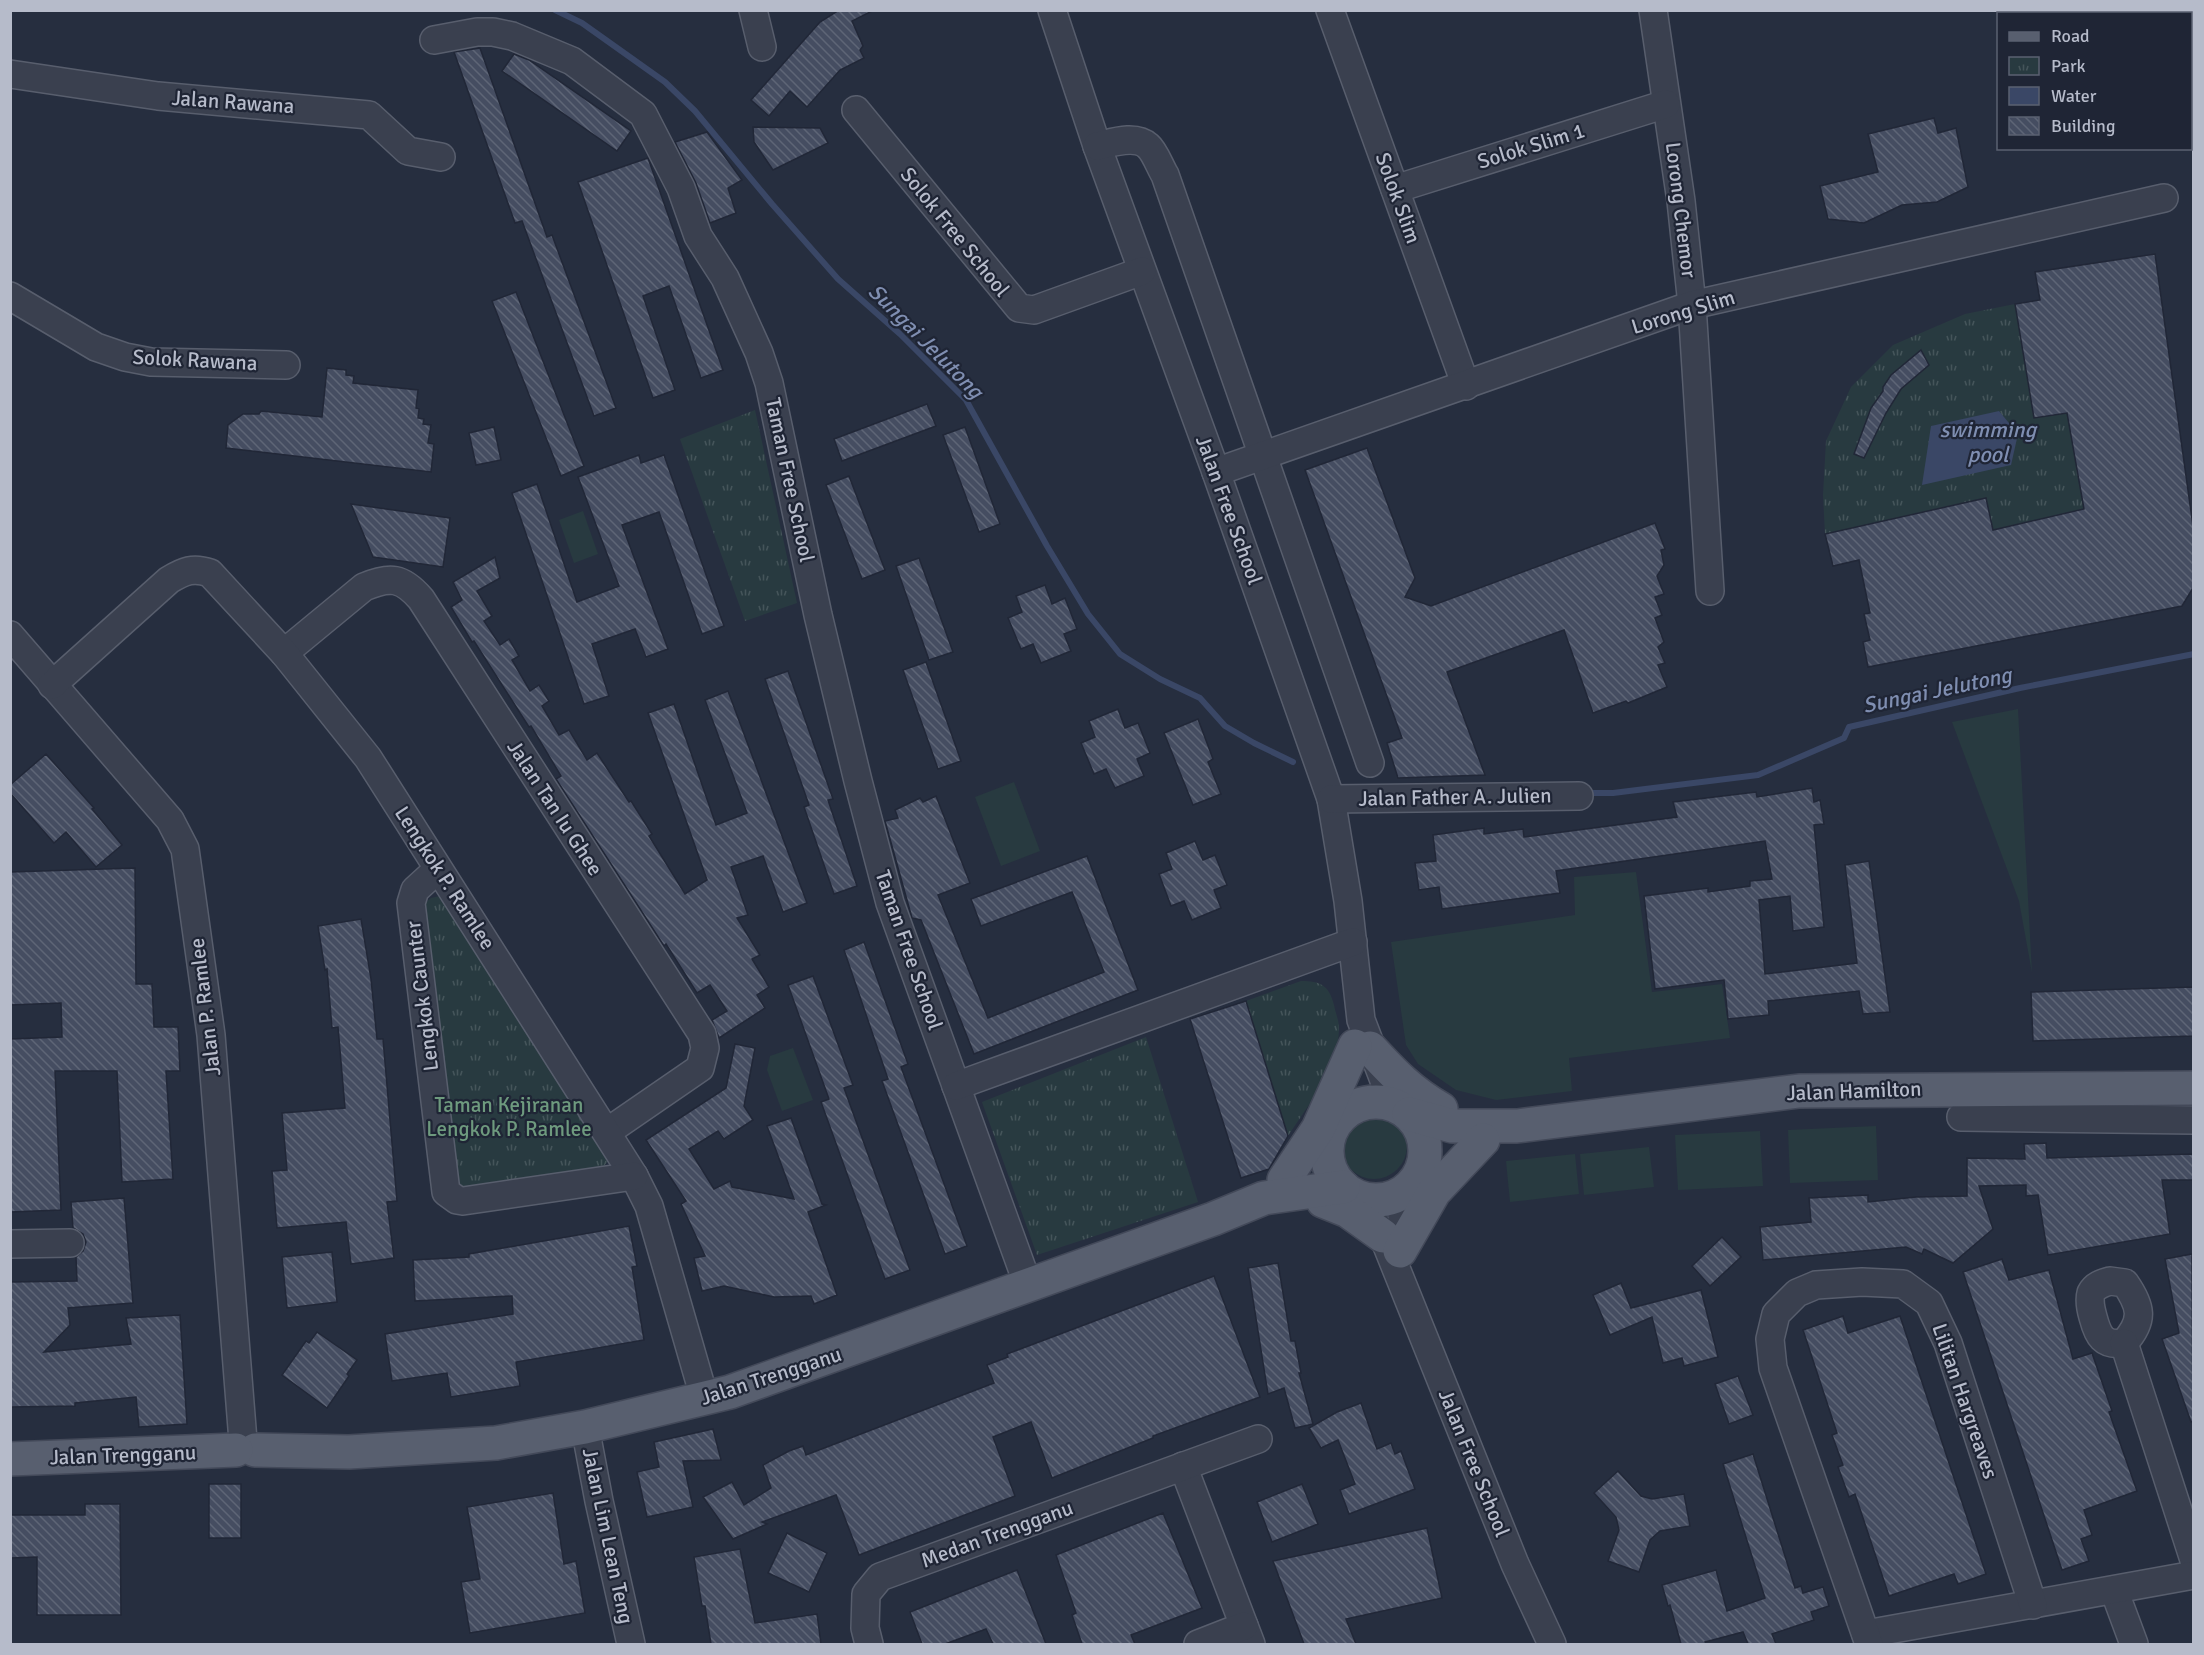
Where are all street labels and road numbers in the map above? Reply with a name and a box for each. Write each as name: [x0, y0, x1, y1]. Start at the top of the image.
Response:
street label: Jalan Rawana: [171, 85, 295, 119]
street label: Solok Slim 1: [1474, 117, 1588, 175]
street label: Lorong Chemor: [1660, 141, 1702, 280]
street label: Solok Slim: [1370, 149, 1426, 247]
street label: Solok Free School: [895, 162, 1015, 302]
street label: Lorong Slim: [1628, 284, 1738, 340]
street label: Solok Rawana: [132, 344, 258, 376]
street label: Taman Free School: [760, 395, 820, 565]
street label: Jalan Free School: [1190, 432, 1268, 588]
street label: Jalan Tan Iu Ghee: [502, 735, 608, 881]
street label: Jalan Father A. Julien: [1358, 782, 1552, 812]
street label: Lengkok P. Ramlee: [389, 801, 501, 955]
street label: Taman Free School: [869, 867, 949, 1033]
street label: Lengkok Caunter: [400, 919, 444, 1073]
street label: Jalan P. Ramlee: [184, 937, 226, 1077]
street label: Jalan Hamilton: [1786, 1076, 1922, 1106]
street label: Lilitan Hargreaves: [1926, 1320, 2004, 1482]
street label: Jalan Trengganu: [697, 1341, 845, 1411]
street label: Jalan Free School: [1433, 1385, 1515, 1541]
street label: Jalan Trengganu: [49, 1439, 197, 1471]
street label: Jalan Lim Lean Teng: [577, 1446, 639, 1626]
street label: Medan Trengganu: [918, 1494, 1076, 1574]

